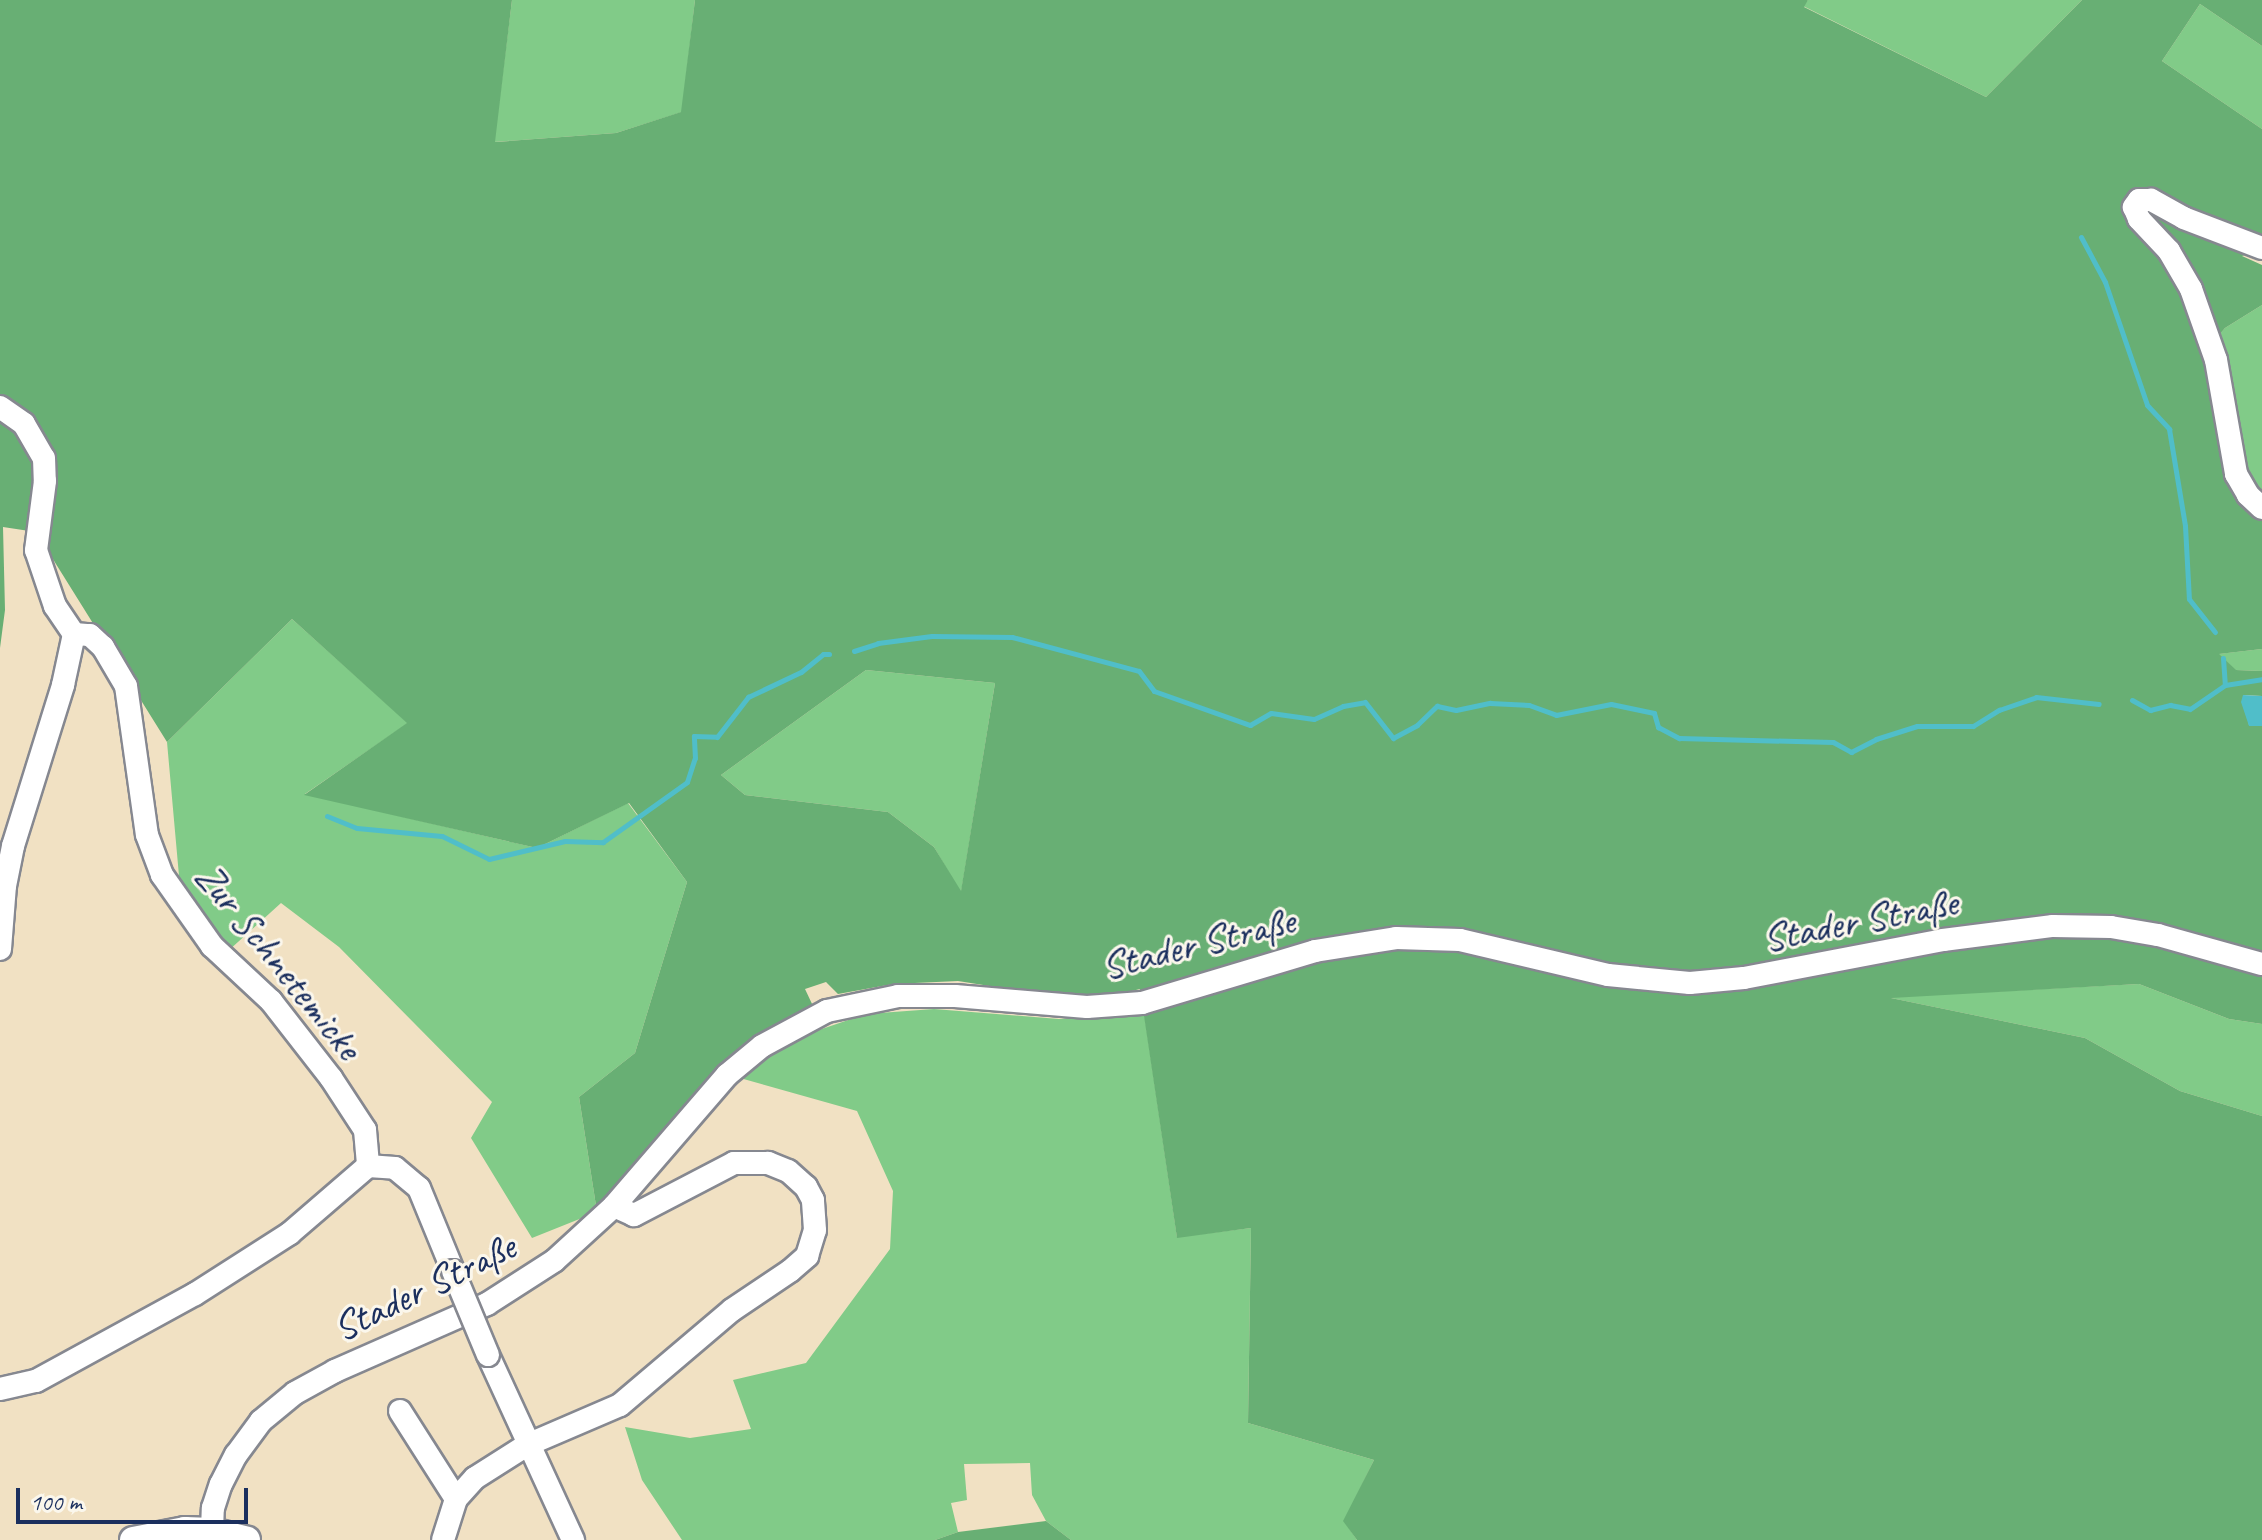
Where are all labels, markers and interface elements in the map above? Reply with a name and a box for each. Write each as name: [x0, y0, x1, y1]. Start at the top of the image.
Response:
street label: Zur Schnetemicke: [184, 852, 374, 1070]
street label: Stader Straße: [1758, 878, 1962, 962]
street label: Stader Straße: [1096, 896, 1300, 990]
street label: Stader Straße: [324, 1222, 524, 1352]
scale bar: [20, 1472, 252, 1522]
text: 100 m: [30, 1487, 82, 1517]

